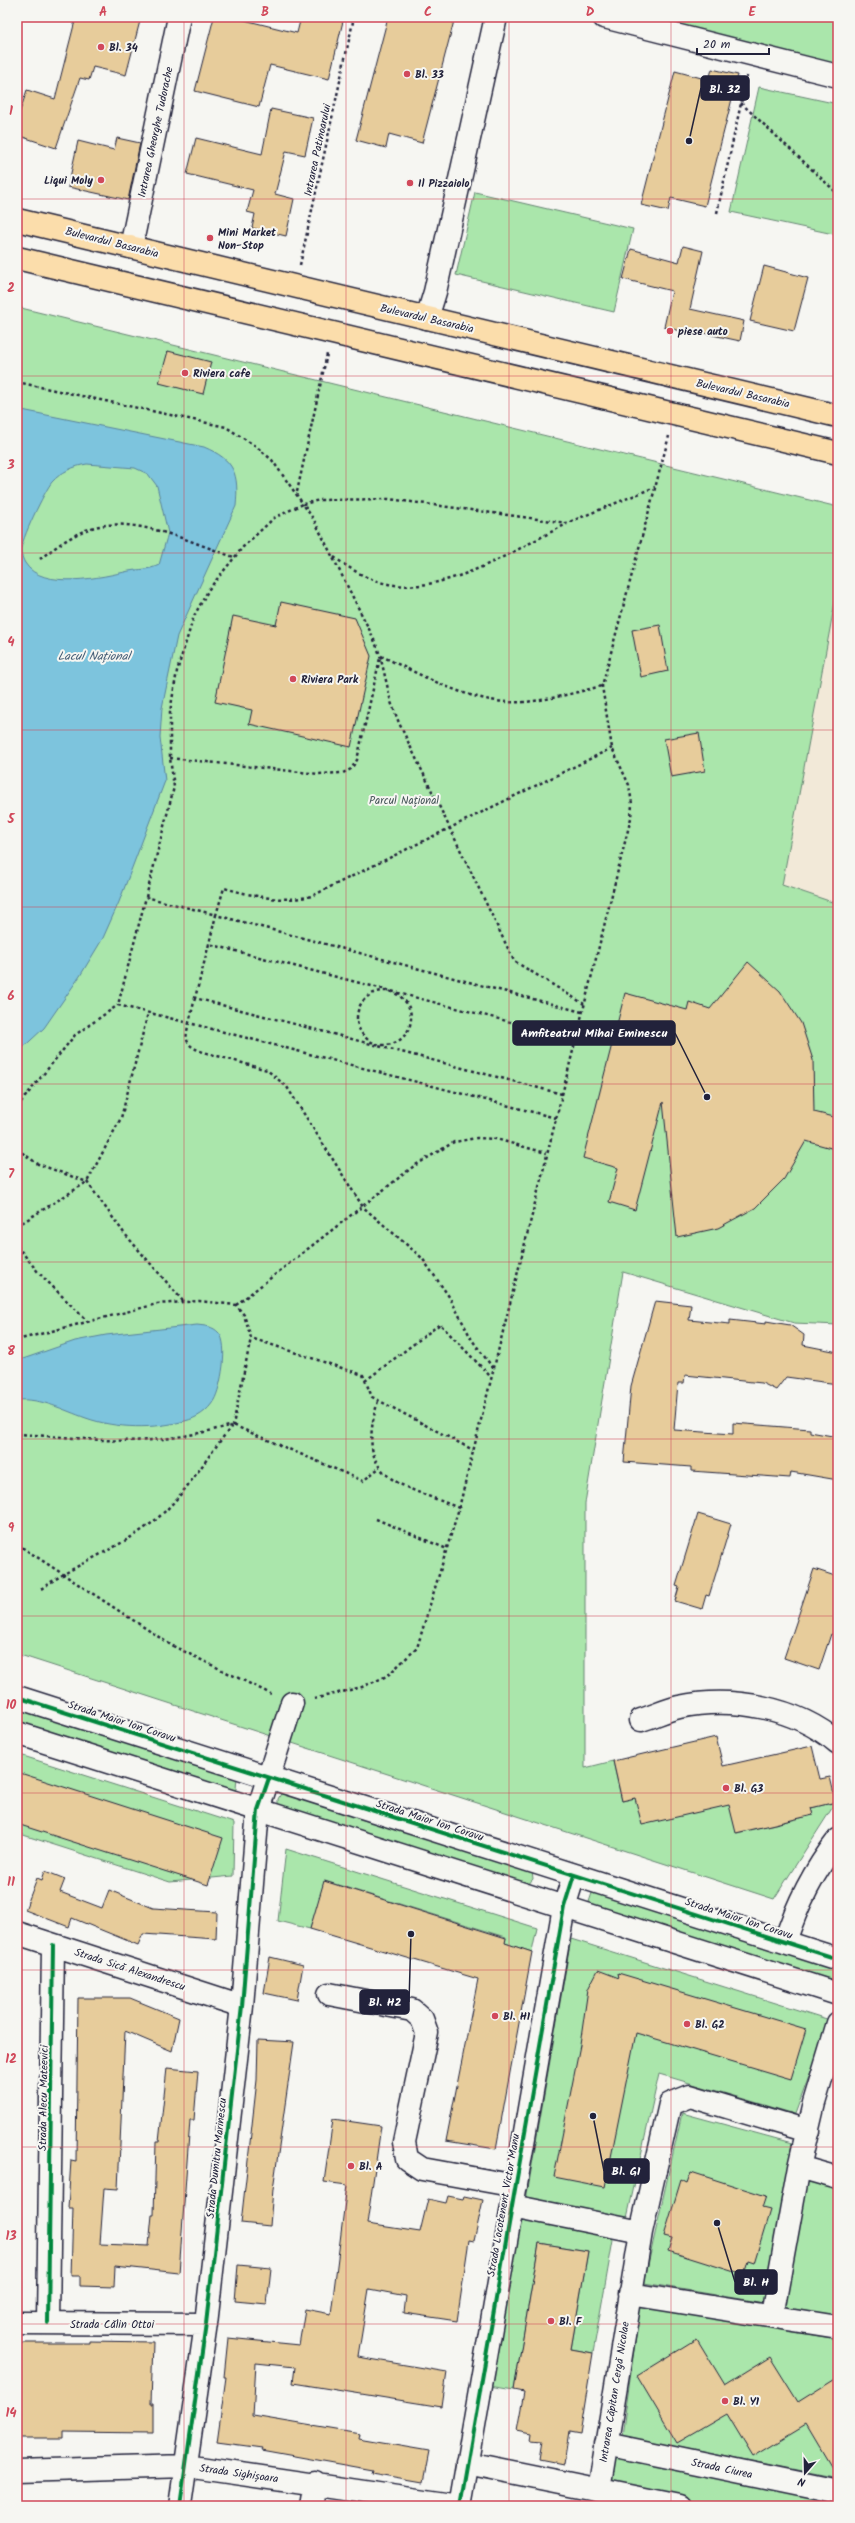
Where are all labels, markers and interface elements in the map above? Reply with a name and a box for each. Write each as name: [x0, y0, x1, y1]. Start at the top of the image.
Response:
text: A: [99, 2, 107, 23]
text: B: [261, 2, 269, 23]
text: C: [424, 2, 432, 23]
text: D: [586, 2, 595, 23]
text: E: [748, 2, 756, 23]
scale bar: [697, 30, 769, 56]
text: 20 m: [703, 35, 731, 54]
place label: Bl. 34: [109, 39, 138, 57]
marker: Bl. 34: [96, 42, 106, 52]
street label: Intrarea Gheorghe Tudorache: [133, 65, 179, 199]
place label: Bl. 33: [415, 66, 444, 84]
marker: Bl. 33: [402, 69, 412, 79]
callout: Bl. 32: [701, 76, 749, 100]
text: Bl. 32: [709, 80, 741, 99]
text: 1: [9, 101, 13, 122]
street label: Intrarea Patinoarului: [299, 102, 337, 198]
place label: Liqui Moly: [44, 172, 93, 190]
marker: Liqui Moly: [96, 175, 106, 185]
place label: Il Pizzaiolo: [418, 175, 469, 193]
marker: Il Pizzaiolo: [405, 178, 415, 188]
street label: Bulevardul Basarabia: [63, 223, 160, 263]
place label: Mini Market Non-Stop: [218, 224, 277, 255]
marker: Mini Market Non-Stop: [205, 233, 215, 243]
text: 2: [7, 278, 15, 299]
street label: Bulevardul Basarabia: [378, 299, 475, 339]
place label: piese auto: [677, 323, 728, 341]
marker: piese auto: [665, 326, 675, 336]
place label: Riviera cafe: [193, 365, 251, 383]
marker: Riviera cafe: [180, 368, 190, 378]
street label: Bulevardul Basarabia: [694, 374, 791, 414]
text: 3: [6, 455, 15, 476]
text: 4: [7, 632, 15, 653]
water label: Lacul Național: [58, 647, 132, 666]
place label: Riviera Park: [301, 671, 359, 689]
marker: Riviera Park: [288, 674, 298, 684]
park label: Parcul Național: [369, 792, 439, 810]
text: 5: [7, 809, 16, 830]
text: 6: [7, 986, 15, 1007]
callout: Amfiteatrul Mihai Eminescu: [513, 1021, 675, 1045]
text: Amfiteatrul Mihai Eminescu: [521, 1024, 667, 1043]
text: 7: [8, 1164, 15, 1185]
text: 8: [7, 1341, 15, 1362]
text: 9: [8, 1518, 15, 1539]
text: 10: [6, 1695, 17, 1716]
street label: Strada Maior Ion Coravu: [65, 1696, 179, 1748]
place label: Bl. G3: [734, 1780, 763, 1798]
marker: Bl. G3: [721, 1783, 731, 1793]
street label: Strada Maior Ion Coravu: [373, 1795, 487, 1847]
text: 11: [7, 1872, 15, 1893]
street label: Strada Maior Ion Coravu: [682, 1893, 796, 1945]
street label: Strada Sică Alexandrescu: [72, 1943, 188, 1997]
callout: Bl. H2: [360, 1990, 409, 2014]
text: Bl. H2: [369, 1993, 401, 2012]
place label: Bl. H1: [503, 2008, 531, 2026]
marker: Bl. H1: [490, 2011, 500, 2021]
place label: Bl. G2: [695, 2016, 725, 2034]
marker: Bl. G2: [682, 2019, 692, 2029]
street label: Strada Alecu Mateevici: [34, 2045, 54, 2151]
text: 12: [5, 2049, 17, 2070]
street label: Strada Dumitru Marinescu: [202, 2096, 232, 2219]
street label: Strada Locotenent Victor Manu: [483, 2132, 526, 2278]
place label: Bl. A: [359, 2158, 383, 2176]
callout: Bl. G1: [604, 2159, 649, 2183]
marker: Bl. A: [346, 2161, 356, 2171]
text: Bl. G1: [612, 2162, 641, 2181]
text: 13: [5, 2226, 17, 2247]
callout: Bl. H: [735, 2270, 777, 2294]
text: Bl. H: [743, 2273, 769, 2292]
place label: Bl. F: [559, 2313, 583, 2331]
street label: Strada Călin Ottoi: [70, 2316, 154, 2334]
marker: Bl. F: [546, 2316, 556, 2326]
street label: Intrarea Căpitan Cergă Nicolae: [595, 2320, 635, 2464]
place label: Bl. Y1: [733, 2393, 760, 2411]
marker: Bl. Y1: [720, 2396, 730, 2406]
text: 14: [5, 2403, 17, 2424]
north arrow: [785, 2453, 825, 2493]
street label: Strada Ciurea: [689, 2454, 754, 2484]
street label: Strada Sighișoara: [198, 2460, 280, 2488]
text: N: [796, 2472, 808, 2491]

